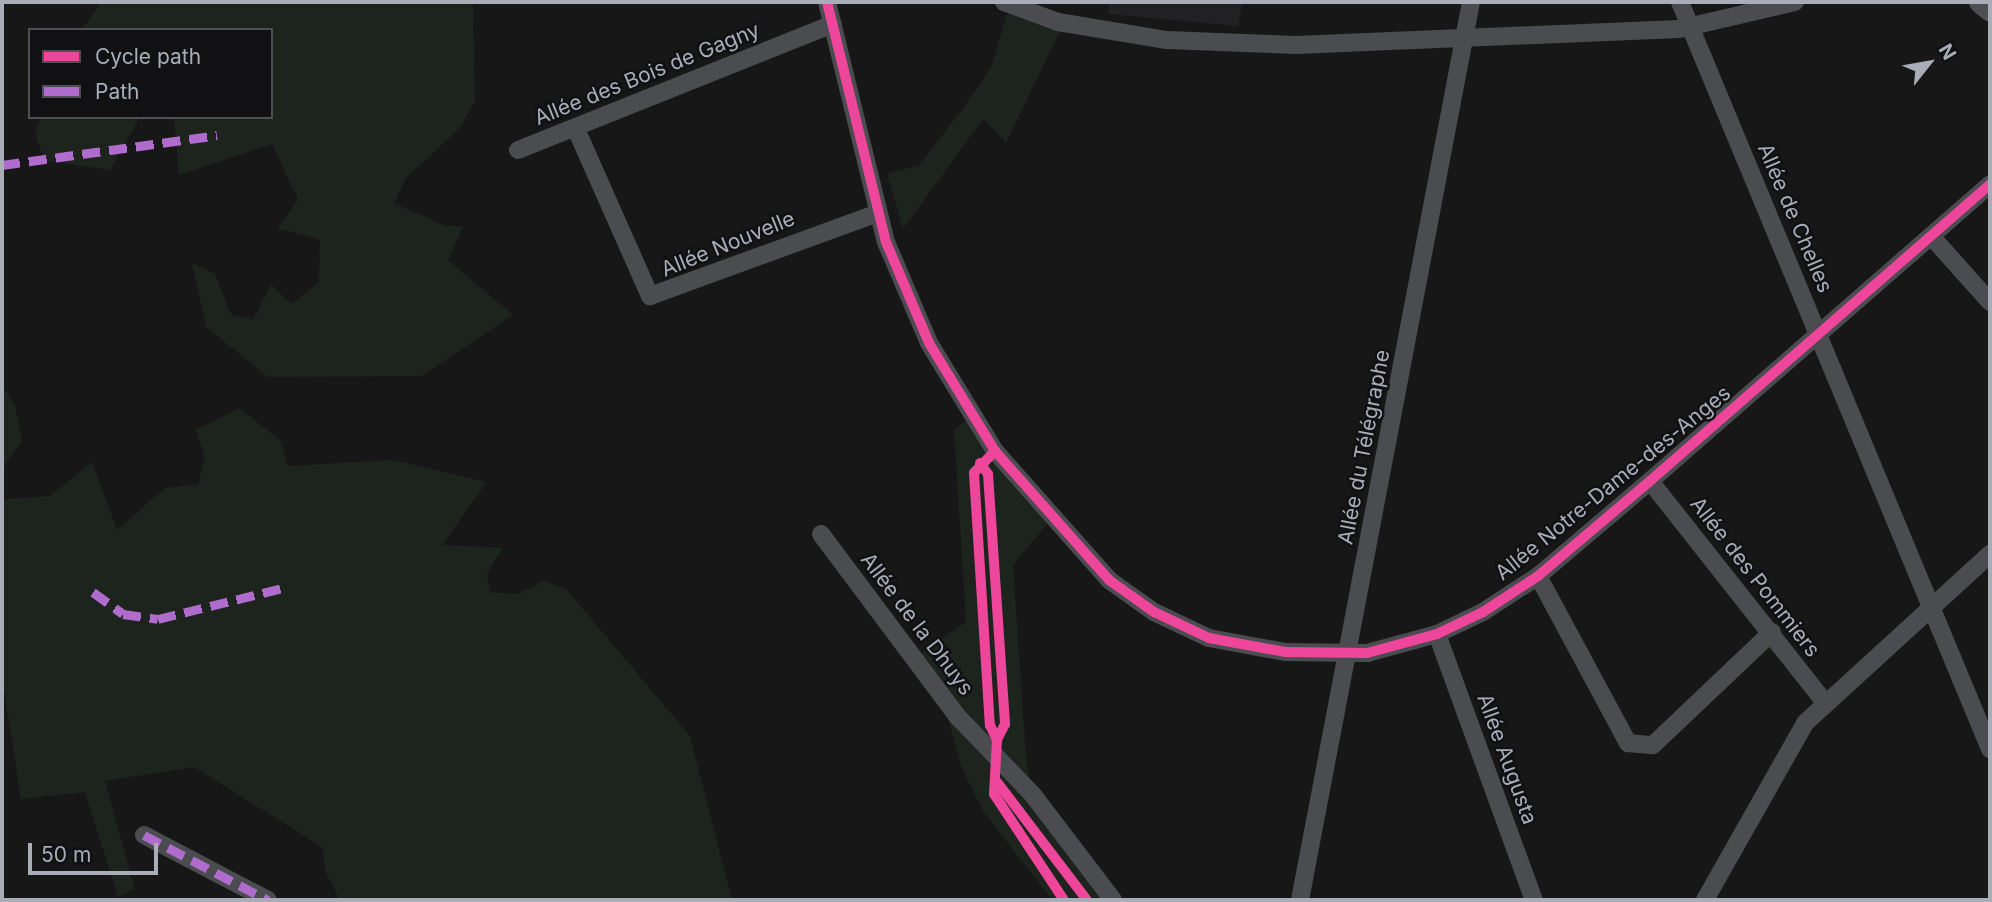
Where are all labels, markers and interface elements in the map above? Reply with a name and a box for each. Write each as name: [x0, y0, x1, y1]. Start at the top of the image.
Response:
street label: Allée des Bois de Gagny: [531, 17, 763, 131]
legend: [28, 28, 273, 119]
north arrow: [1894, 28, 1964, 98]
text: N: [1934, 40, 1961, 64]
text: Cycle path: [95, 44, 201, 69]
text: Path: [95, 79, 140, 104]
street label: Allée de Chelles: [1752, 140, 1838, 296]
street label: Allée Nouvelle: [657, 206, 799, 282]
street label: Allée du Télégraphe: [1333, 348, 1395, 546]
street label: Allée Notre-Dame-des-Anges: [1490, 380, 1736, 586]
street label: Allée des Pommiers: [1685, 492, 1825, 662]
street label: Allée de la Dhuys: [855, 548, 979, 700]
street label: Allée Augusta: [1472, 690, 1542, 828]
scale bar: [32, 828, 161, 872]
text: 50 m: [41, 842, 91, 867]

